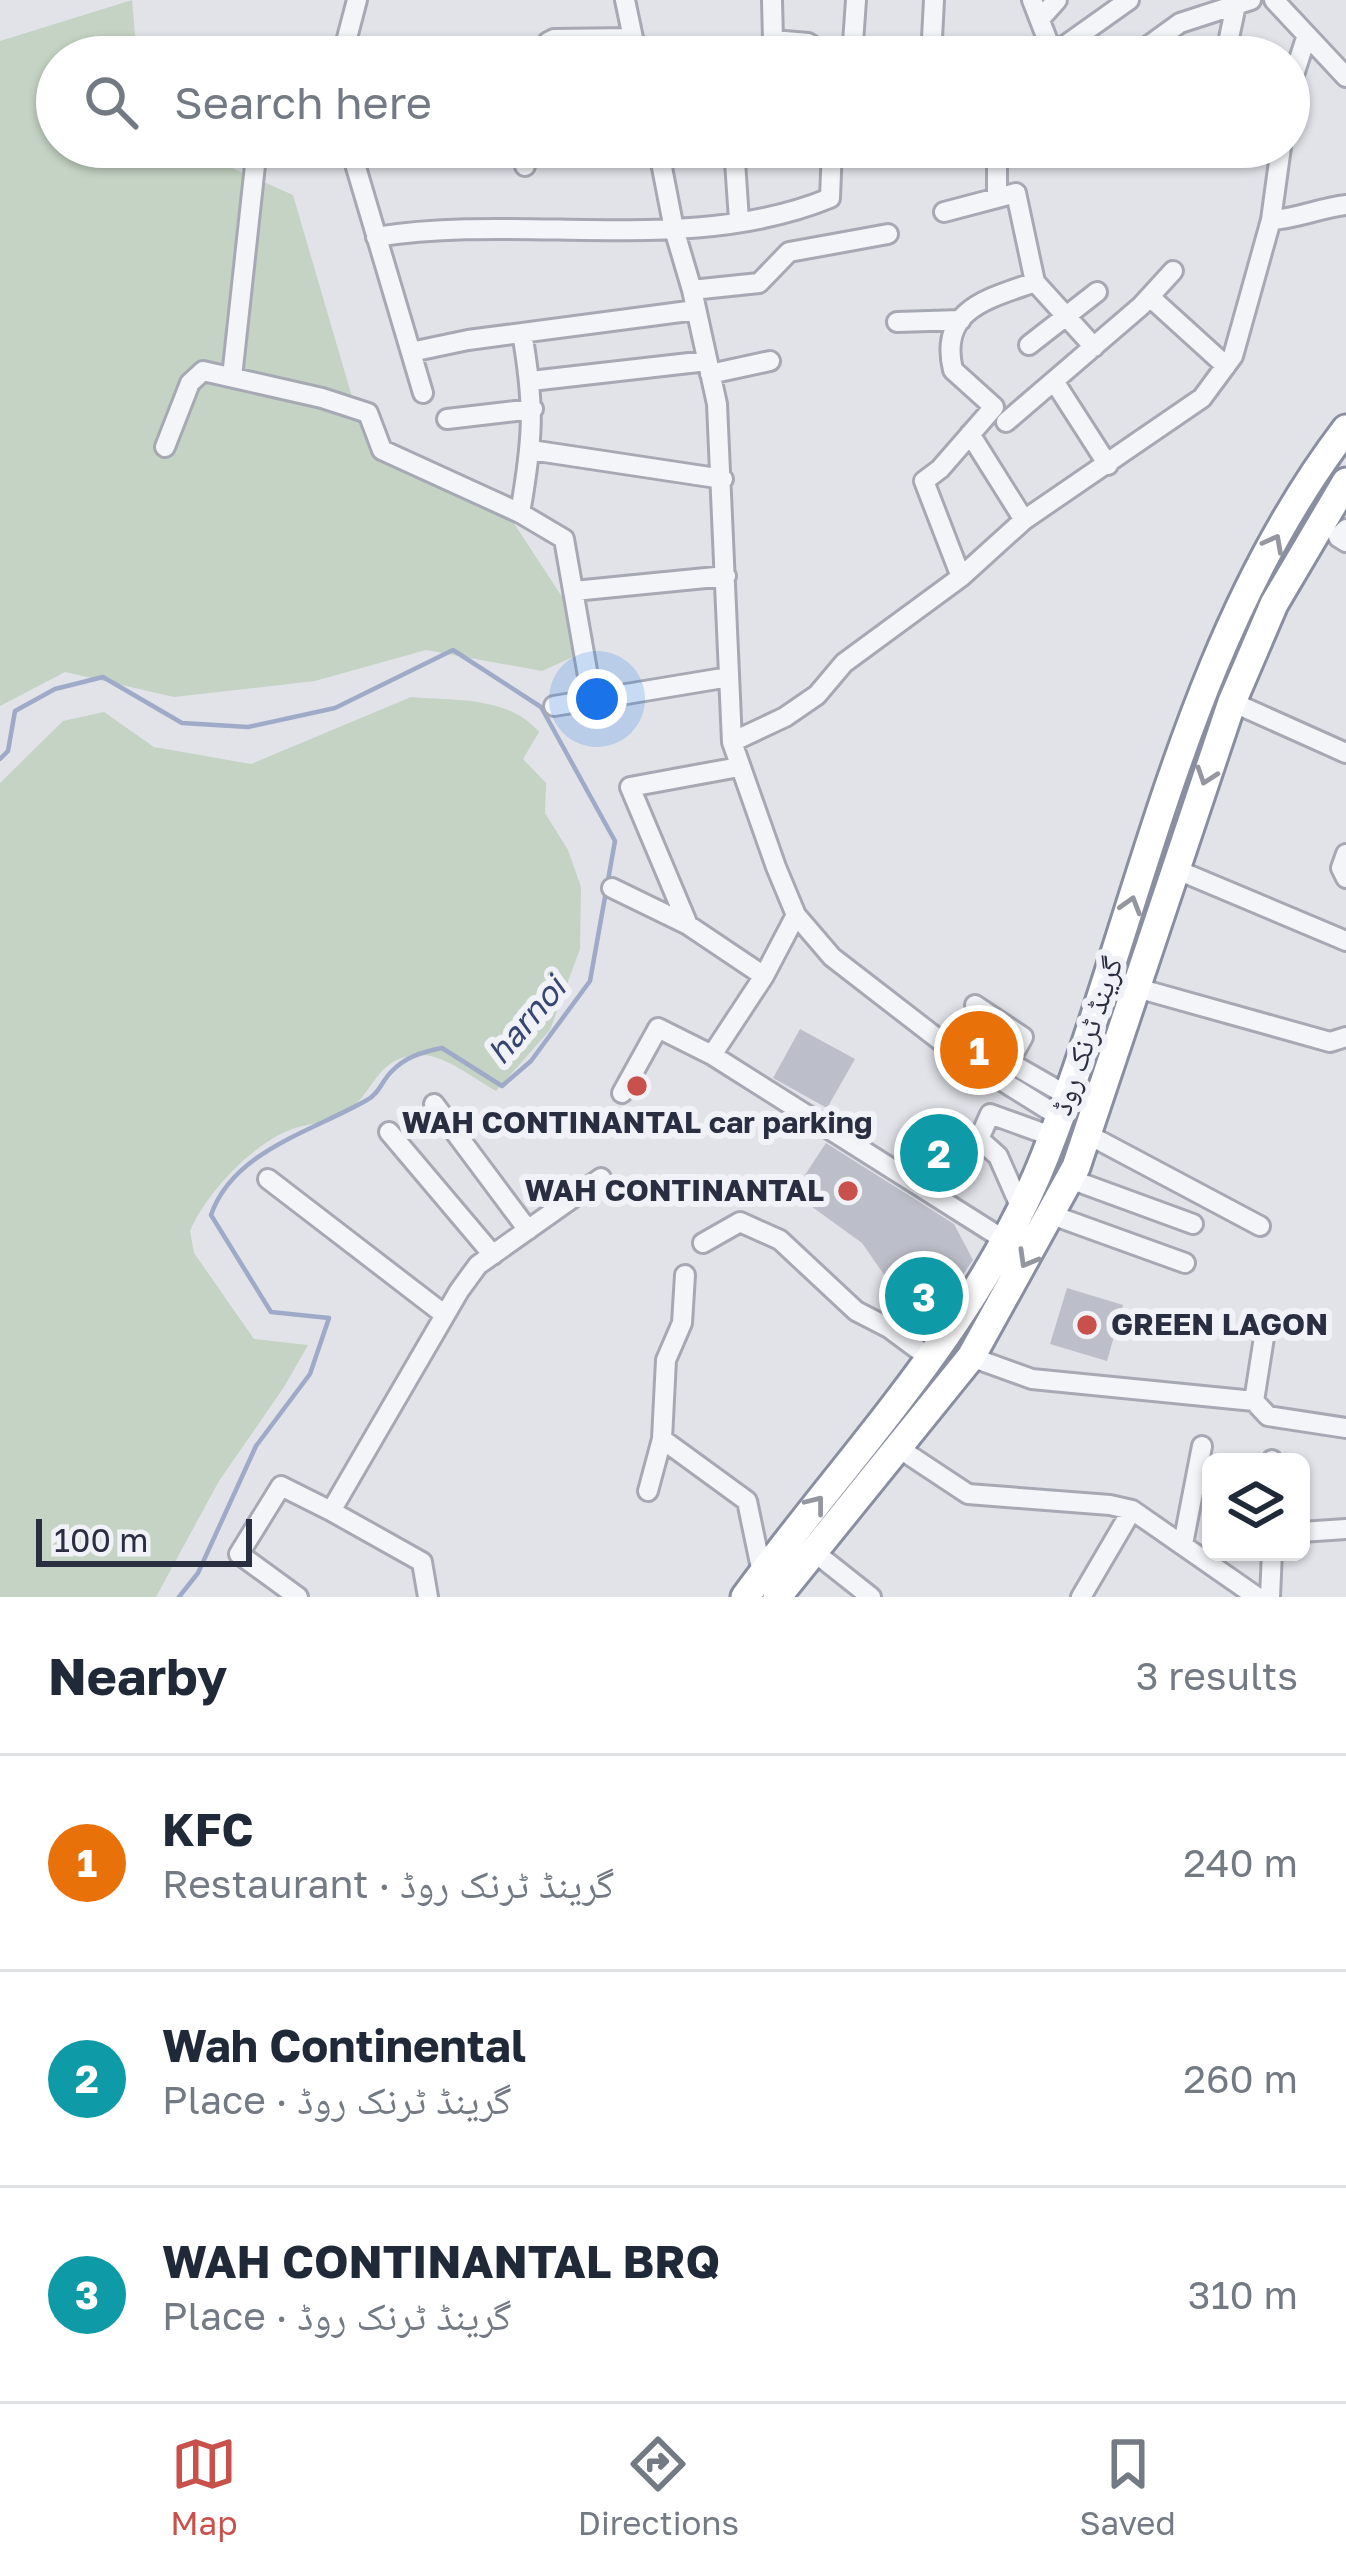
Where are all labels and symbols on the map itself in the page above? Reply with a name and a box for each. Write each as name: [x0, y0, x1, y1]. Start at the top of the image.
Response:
one-way arrow: [1260, 535, 1283, 556]
your location: [567, 669, 627, 729]
one-way arrow: [1196, 765, 1220, 786]
one-way arrow: [1117, 895, 1142, 916]
street label: گرینڈ ٹرنک روڈ: [1042, 952, 1130, 1119]
water label: harnoi: [478, 965, 576, 1071]
pin: 1: [940, 1005, 1018, 1095]
marker: WAH CONTINANTAL car parking: [624, 1073, 650, 1099]
place label: WAH CONTINANTAL car parking: [402, 1104, 872, 1140]
pin: 2: [900, 1108, 978, 1198]
place label: WAH CONTINANTAL: [524, 1172, 824, 1208]
marker: WAH CONTINANTAL: [835, 1178, 861, 1204]
one-way arrow: [1018, 1246, 1041, 1268]
pin: 3: [885, 1251, 963, 1341]
place label: GREEN LAGON: [1111, 1306, 1328, 1342]
marker: GREEN LAGON: [1074, 1312, 1100, 1338]
one-way arrow: [802, 1496, 823, 1518]
scale bar: [36, 1513, 252, 1566]

